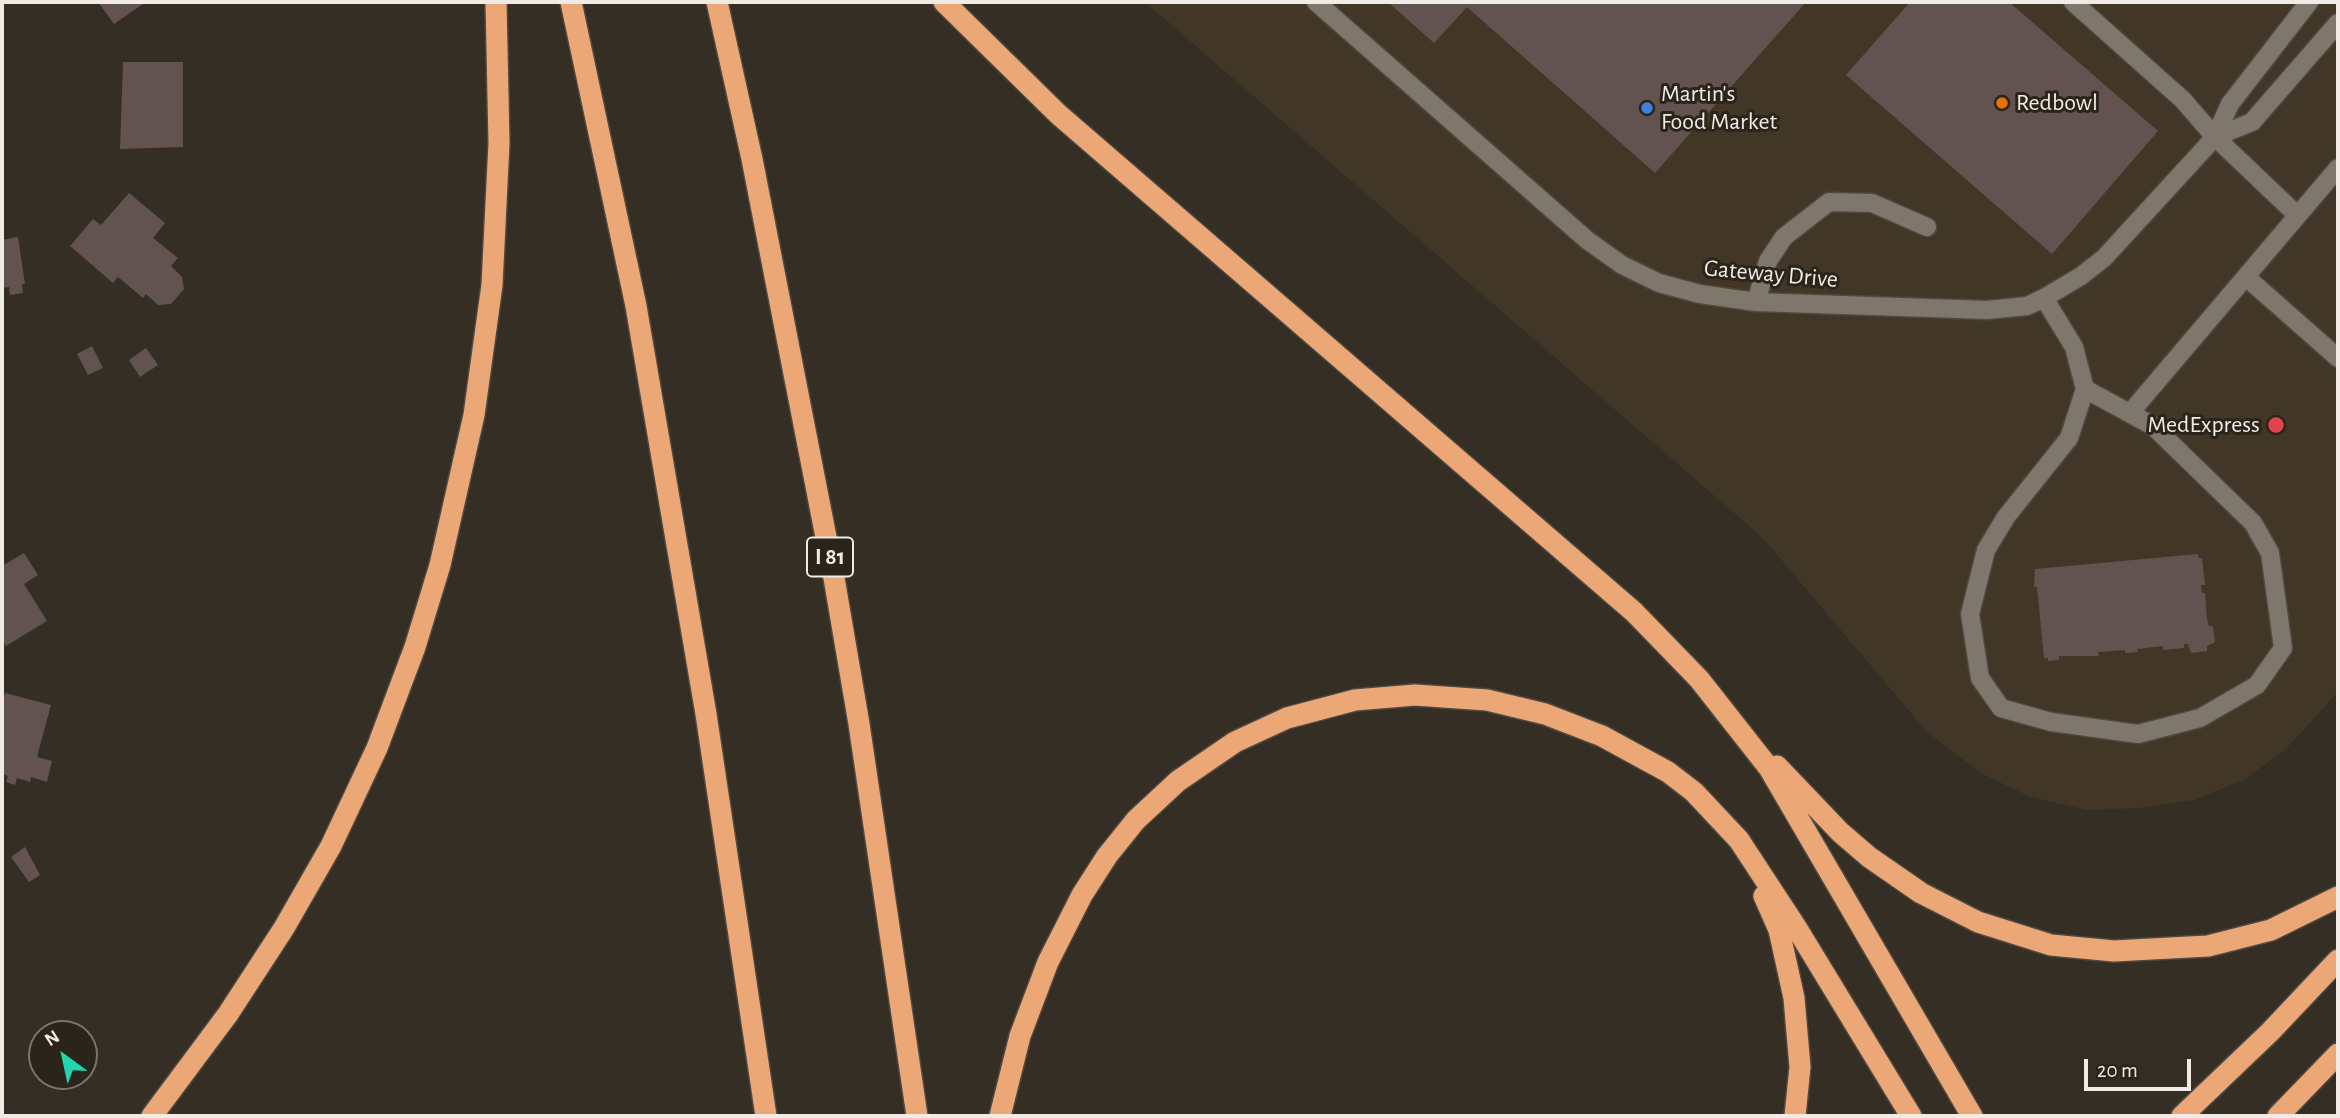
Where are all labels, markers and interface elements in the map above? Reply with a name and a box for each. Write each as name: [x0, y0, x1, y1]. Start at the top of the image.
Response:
place label: Martin's Food Market: [1661, 80, 1777, 136]
place label: Redbowl: [2016, 89, 2098, 117]
marker: Redbowl: [1994, 95, 2010, 111]
marker: Martin's Food Market: [1639, 100, 1655, 116]
street label: Gateway Drive: [1703, 254, 1839, 294]
place label: MedExpress: [2148, 411, 2260, 439]
marker: MedExpress: [2266, 415, 2286, 435]
road number: I 81: [807, 538, 853, 576]
north arrow: [28, 1020, 98, 1090]
text: N: [42, 1027, 63, 1050]
scale bar: [2088, 1044, 2195, 1088]
text: 20 m: [2097, 1060, 2138, 1081]

